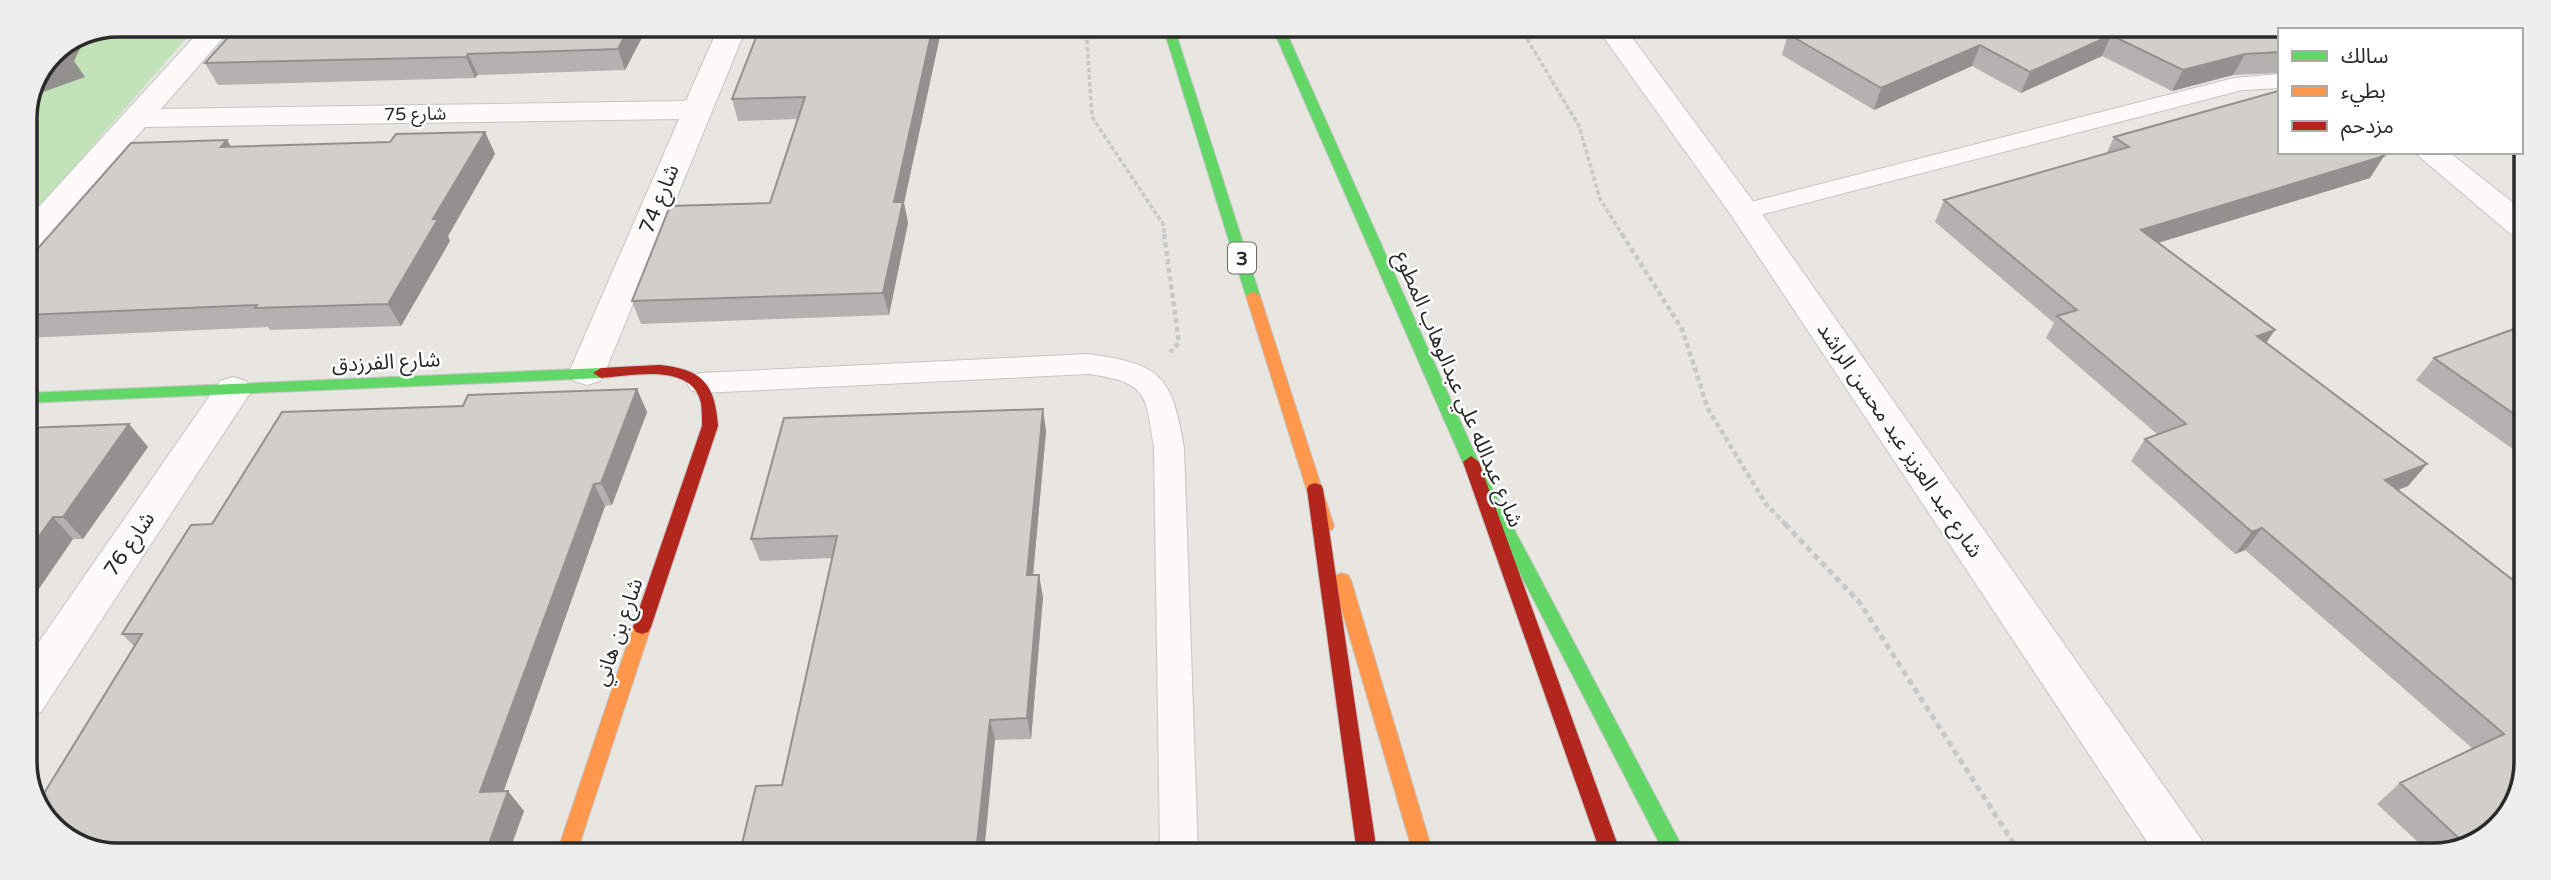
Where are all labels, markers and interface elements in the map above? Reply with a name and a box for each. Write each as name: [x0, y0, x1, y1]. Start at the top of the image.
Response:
legend: [2278, 28, 2523, 154]
text: سالك: [2341, 44, 2388, 69]
text: بطيء: [2341, 79, 2386, 107]
street label: شارع 75: [384, 102, 446, 129]
text: مزدحم: [2341, 114, 2394, 141]
street label: شارع 74: [634, 161, 687, 238]
road number: 3: [1228, 242, 1256, 274]
street label: شارع عبدالله علي عبدالوهاب المطوع: [1386, 247, 1528, 532]
street label: شارع عبد العزيز عبد محسن الراشد: [1810, 318, 1988, 564]
street label: شارع الفرزدق: [331, 347, 441, 380]
street label: شارع 76: [99, 507, 162, 583]
street label: شارع بن هاني: [588, 575, 651, 690]

